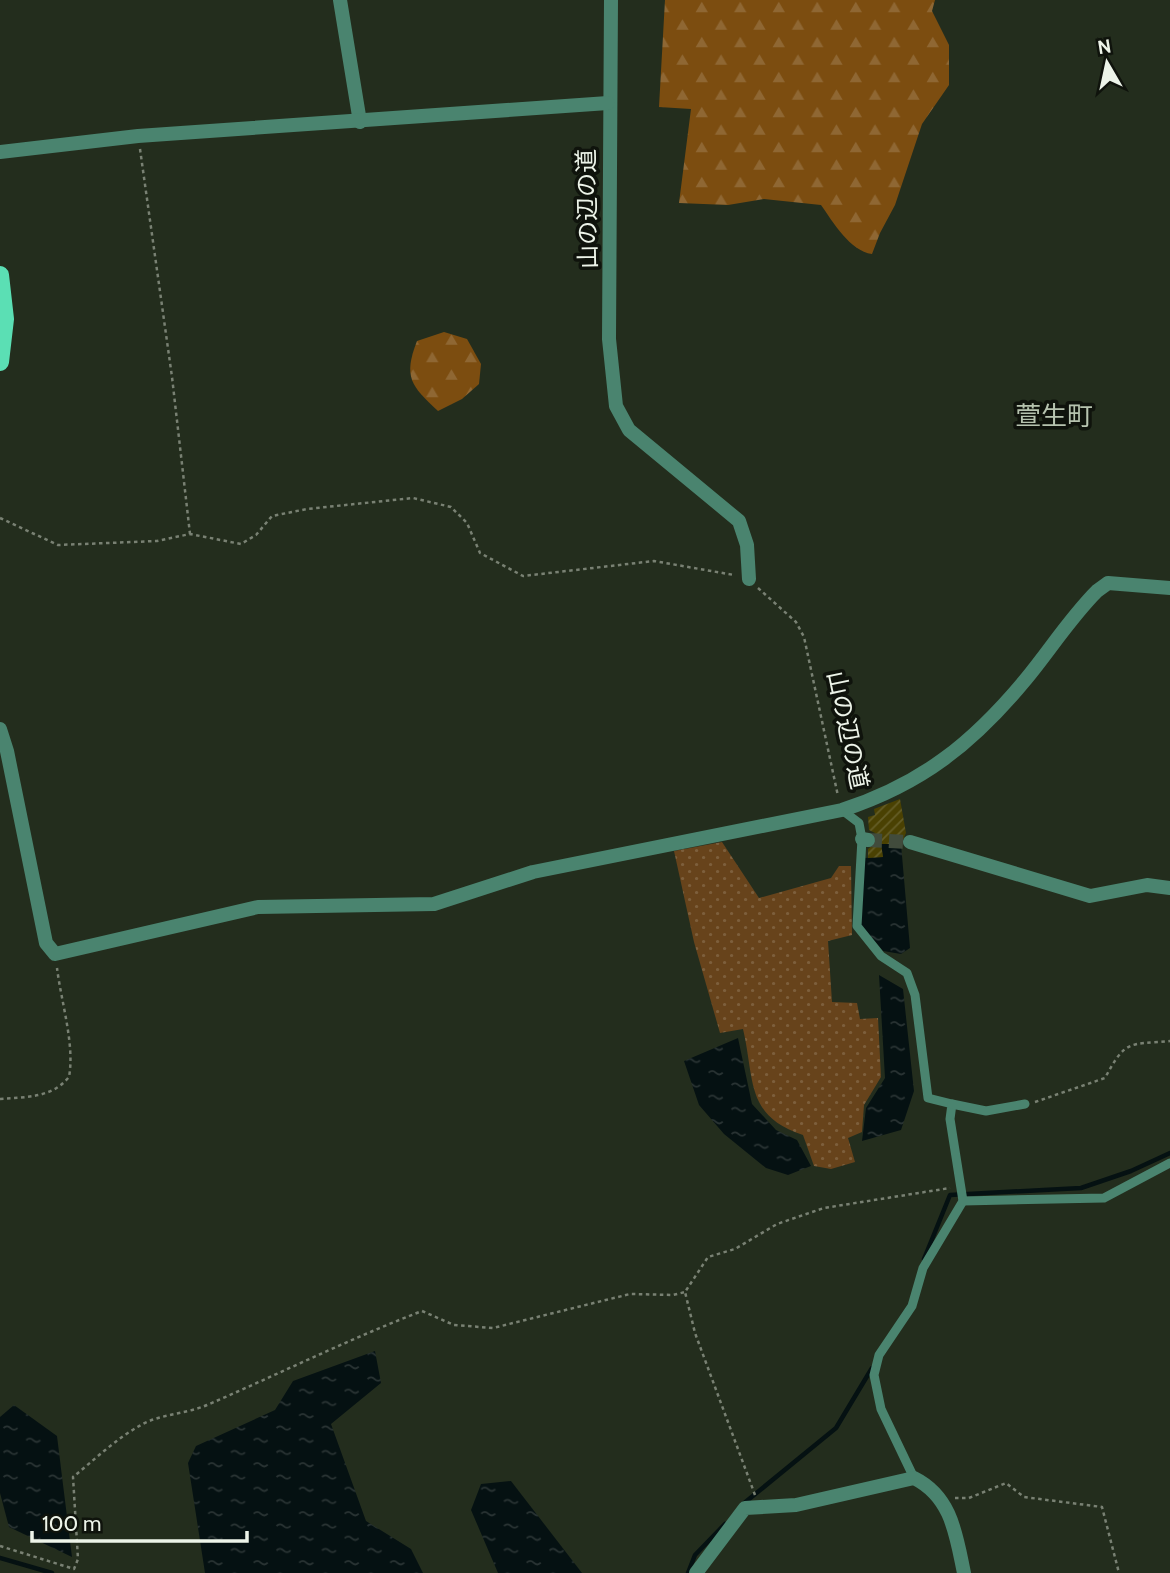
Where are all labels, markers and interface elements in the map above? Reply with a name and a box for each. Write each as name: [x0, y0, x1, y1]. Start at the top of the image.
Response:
north arrow: [1072, 28, 1142, 98]
text: N: [1096, 34, 1113, 59]
street label: 山の辺の道: [571, 149, 603, 269]
district label: 萱生町: [1015, 400, 1093, 432]
street label: 山の辺の道: [821, 668, 875, 792]
scale bar: [32, 1500, 247, 1544]
text: 100 m: [42, 1511, 101, 1536]

